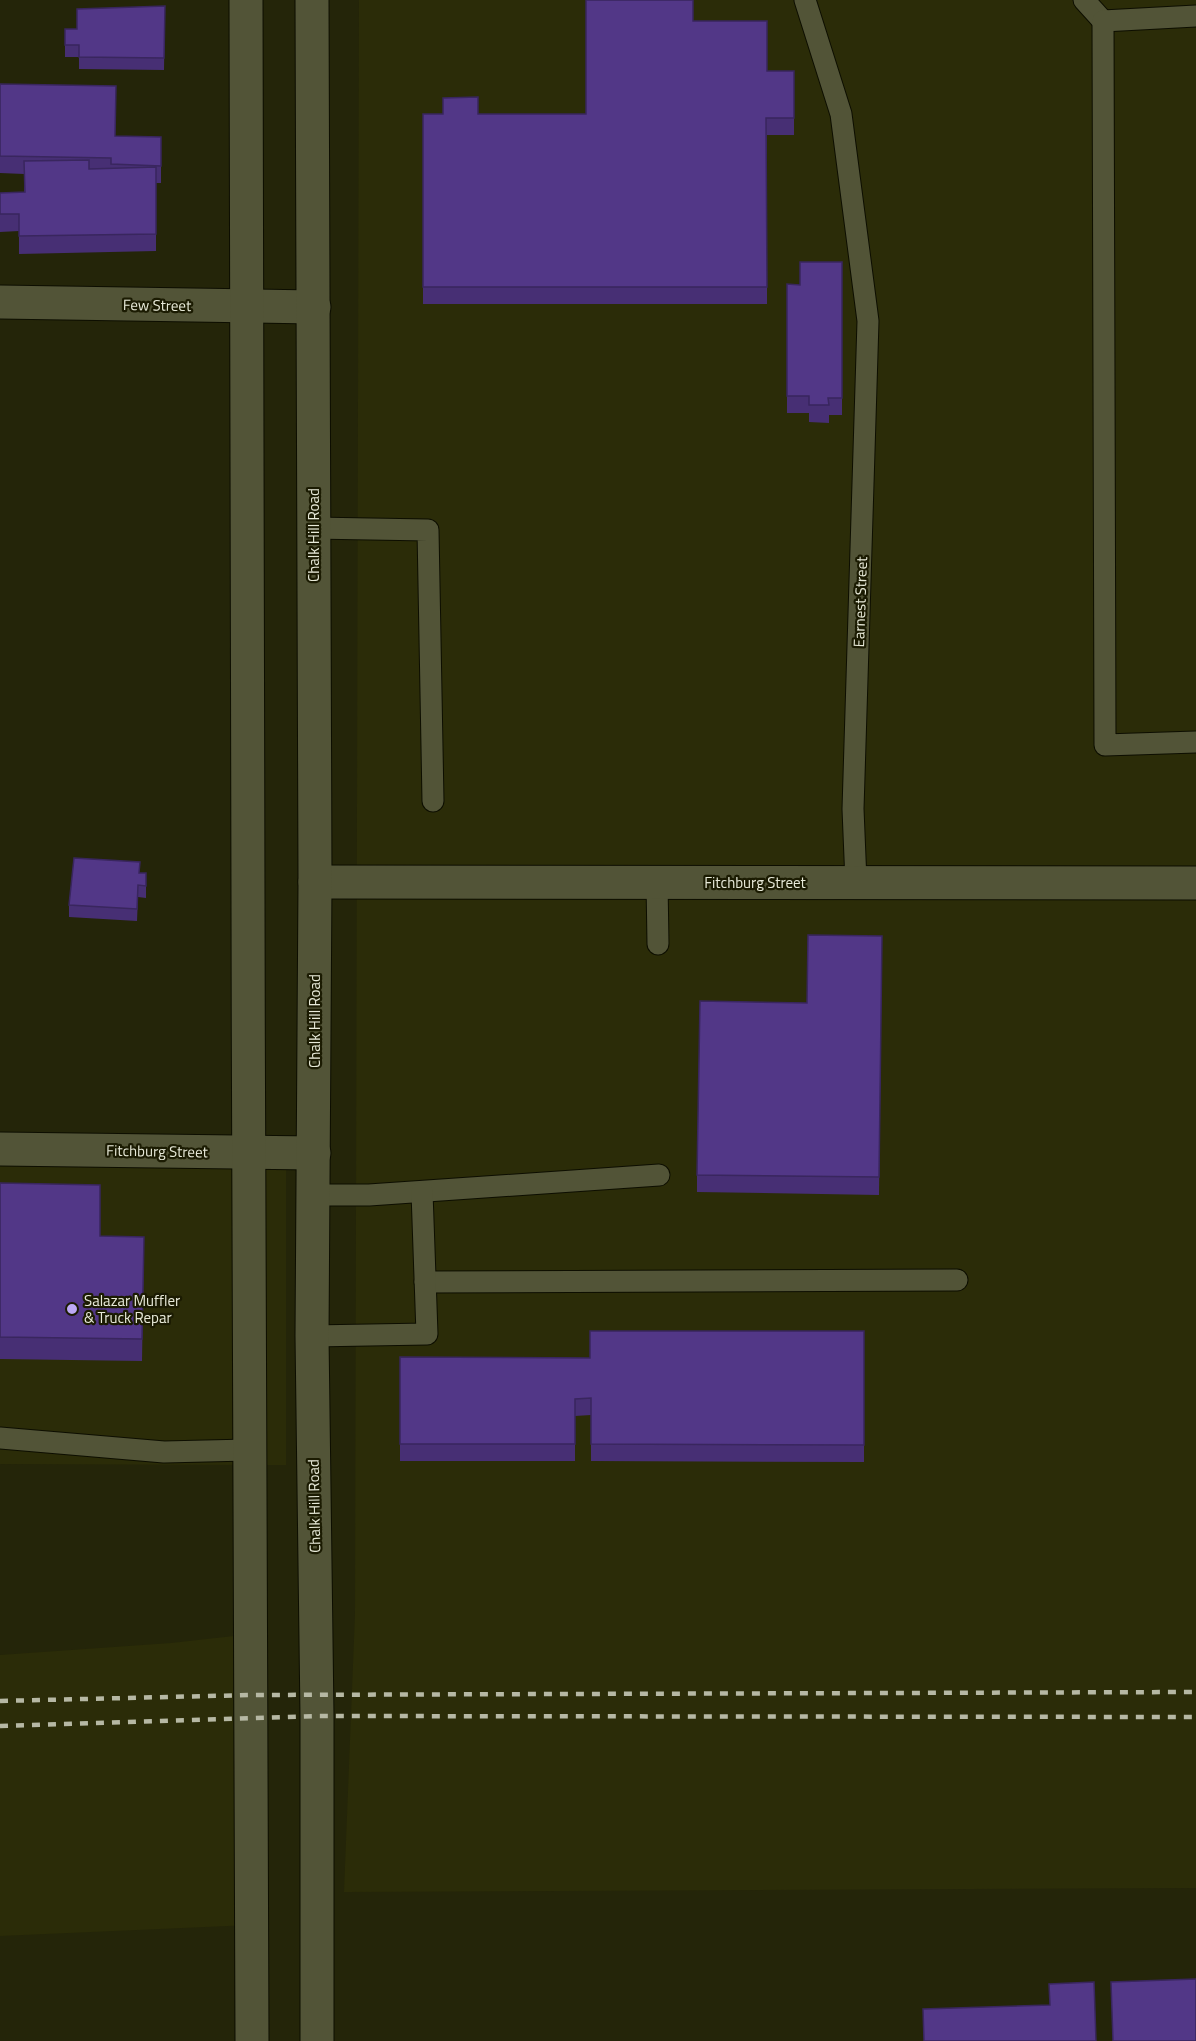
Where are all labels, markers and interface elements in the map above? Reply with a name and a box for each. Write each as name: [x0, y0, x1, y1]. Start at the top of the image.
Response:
street label: Few Street: [123, 293, 192, 317]
street label: Chalk Hill Road: [302, 488, 325, 582]
street label: Earnest Street: [847, 555, 873, 648]
street label: Fitchburg Street: [704, 871, 807, 894]
street label: Chalk Hill Road: [303, 974, 326, 1068]
street label: Fitchburg Street: [106, 1139, 209, 1163]
place label: Salazar Muffler & Truck Repar: [84, 1289, 180, 1329]
marker: Salazar Muffler & Truck Repar: [65, 1302, 79, 1316]
street label: Chalk Hill Road: [302, 1459, 326, 1553]

